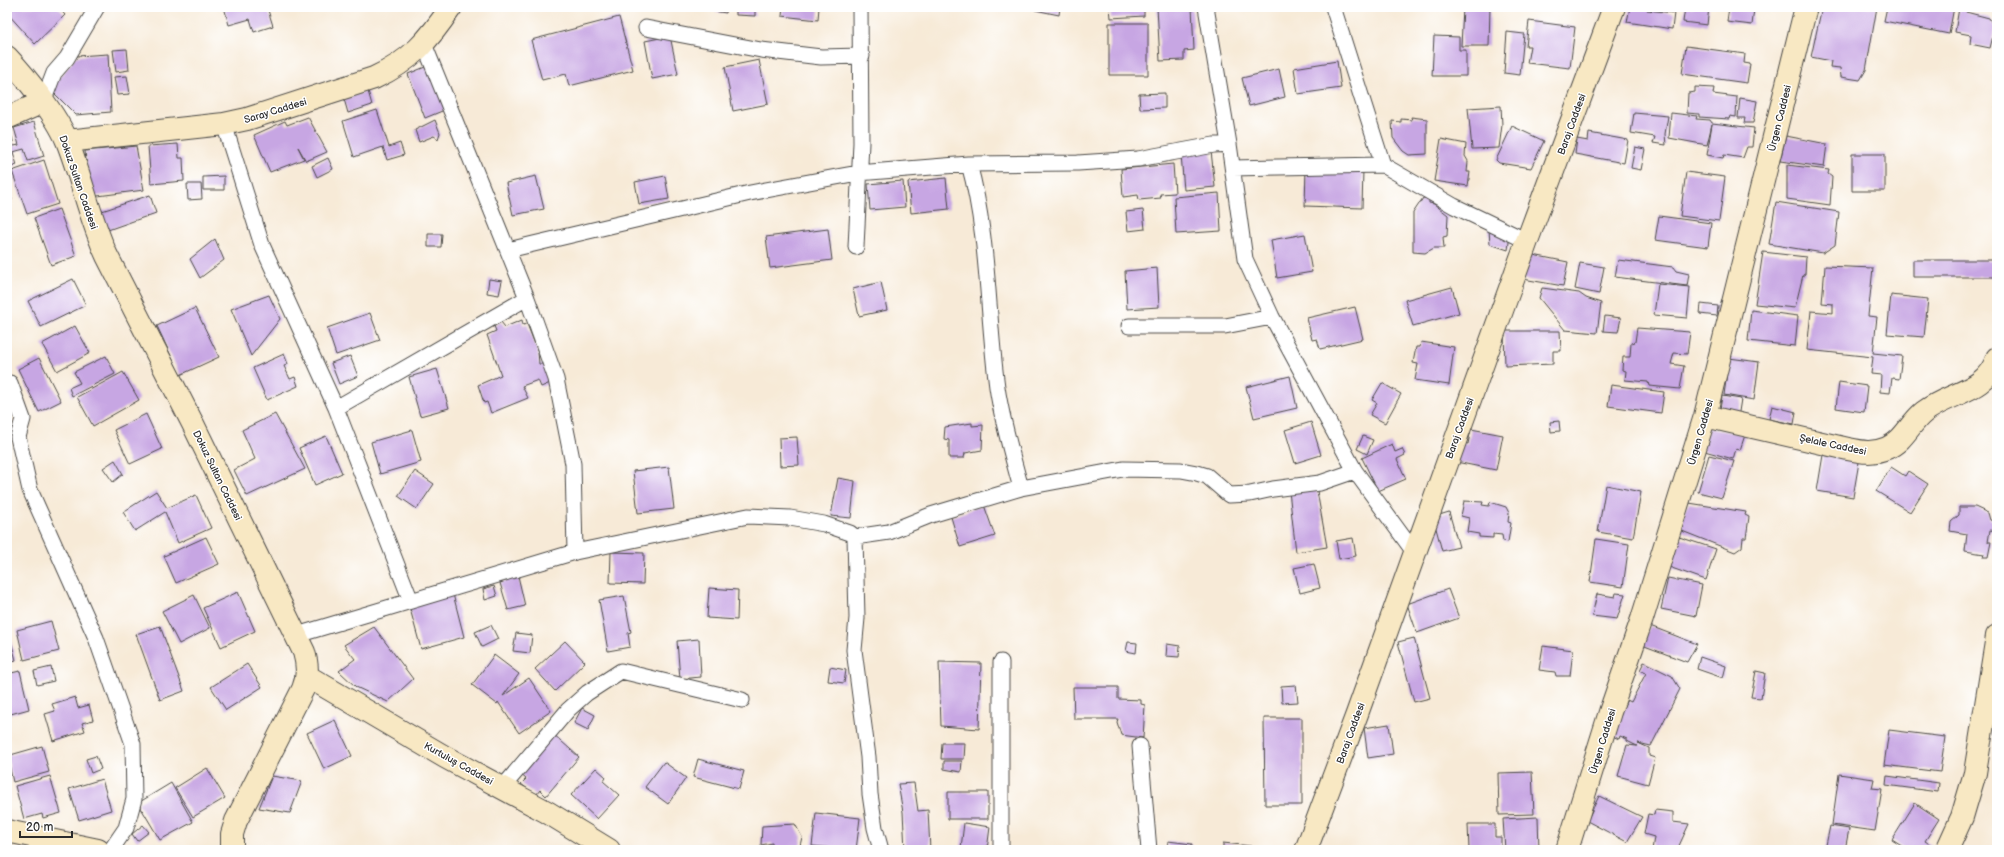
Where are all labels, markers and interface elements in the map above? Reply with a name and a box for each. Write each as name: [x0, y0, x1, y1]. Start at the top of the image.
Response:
street label: Ürgen Caddesi: [1766, 84, 1794, 153]
street label: Baraj Caddesi: [1555, 92, 1589, 157]
street label: Saray Caddesi: [243, 96, 308, 126]
street label: Dokuz Sultan Caddesi: [56, 134, 100, 231]
street label: Baraj Caddesi: [1443, 396, 1477, 461]
street label: Ürgen Caddesi: [1686, 398, 1716, 467]
street label: Dokuz Sultan Caddesi: [190, 429, 244, 522]
street label: Şelale Caddesi: [1798, 432, 1867, 458]
street label: Baraj Caddesi: [1334, 701, 1368, 766]
street label: Ürgen Caddesi: [1587, 707, 1619, 776]
street label: Kurtuluş Caddesi: [422, 740, 495, 788]
scale bar: [20, 813, 72, 839]
text: 20 m: [26, 820, 53, 835]

